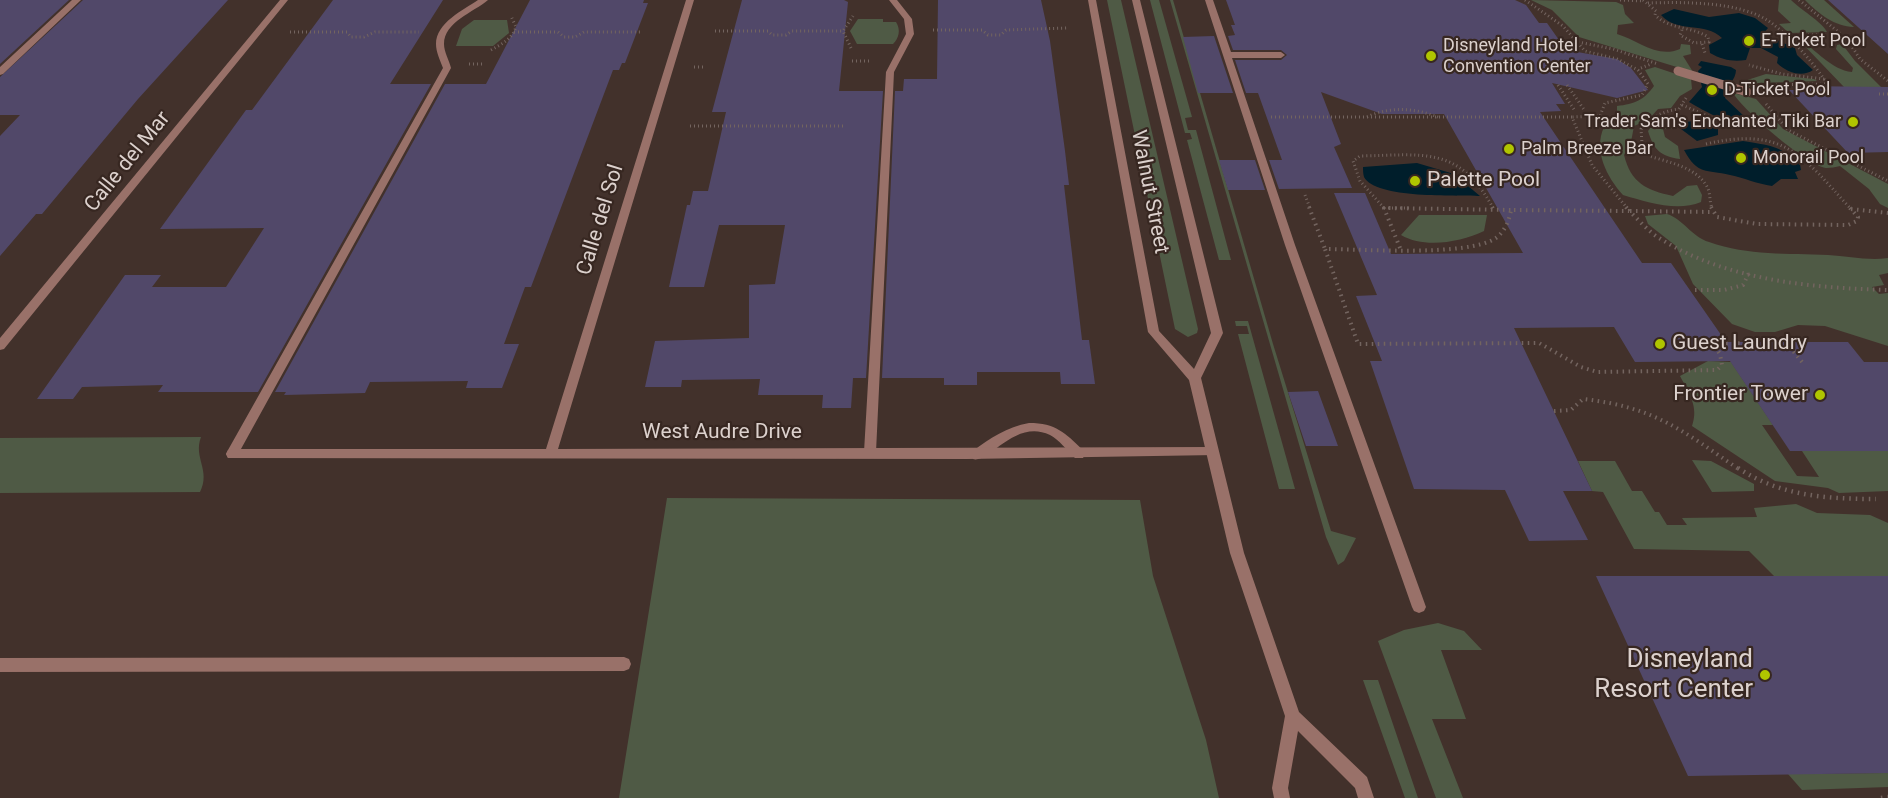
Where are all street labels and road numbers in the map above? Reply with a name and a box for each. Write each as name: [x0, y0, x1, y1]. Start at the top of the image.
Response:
street label: Calle del Mar: [80, 107, 176, 217]
street label: Walnut Street: [1125, 128, 1173, 256]
street label: Calle del Sol: [572, 162, 630, 278]
street label: West Audre Drive: [642, 420, 802, 446]

